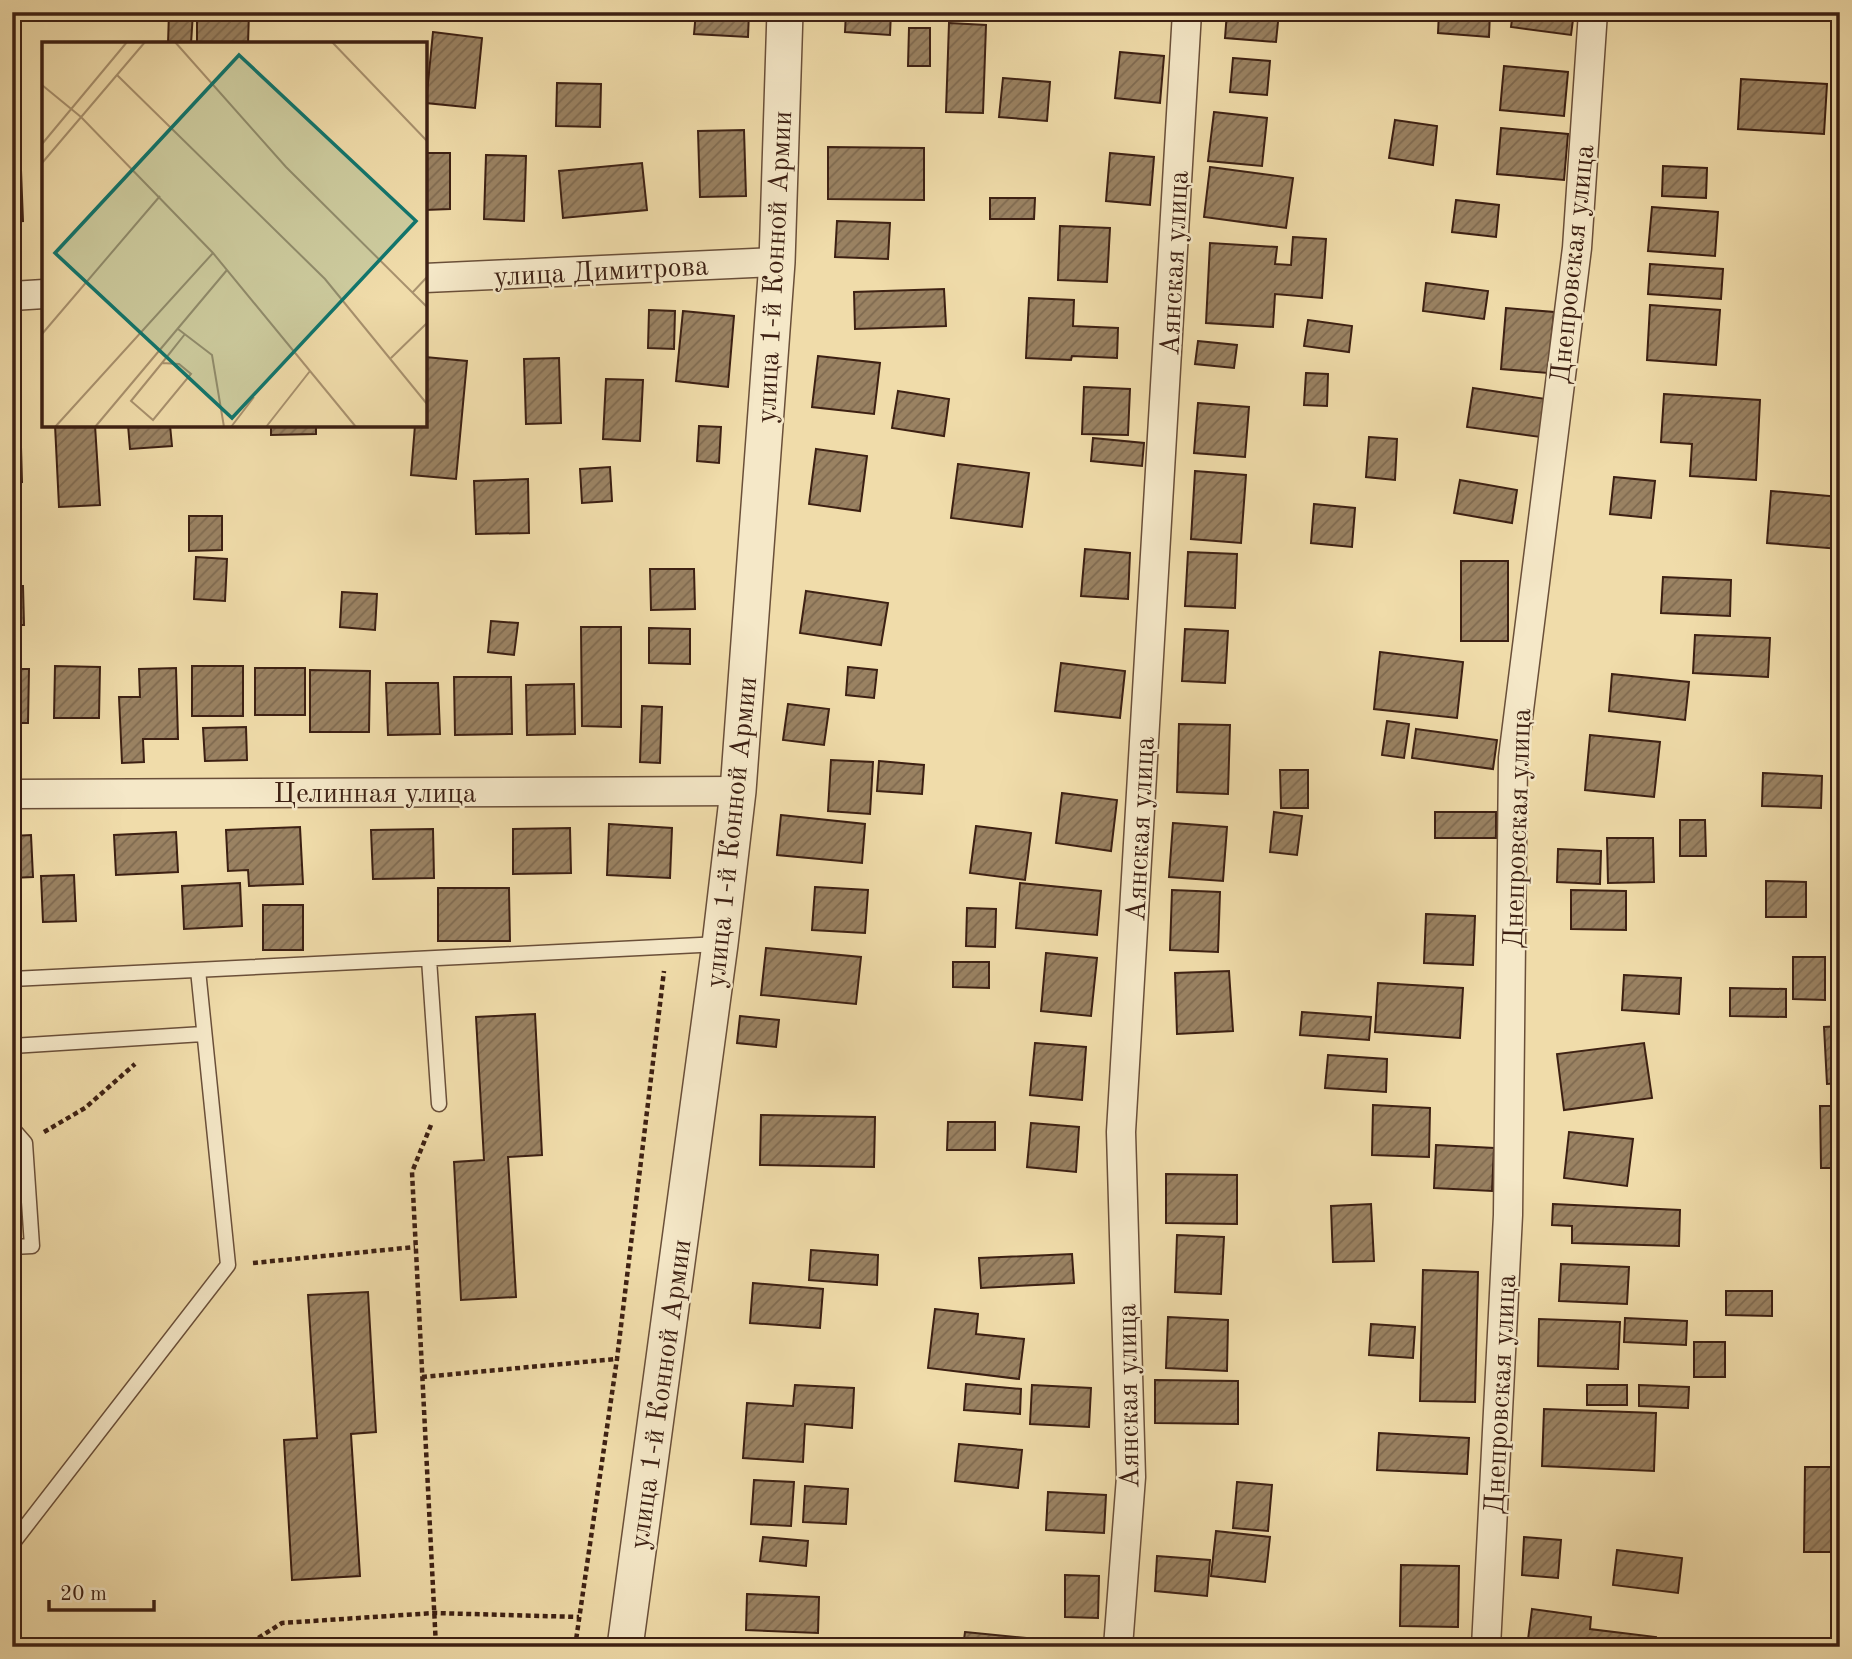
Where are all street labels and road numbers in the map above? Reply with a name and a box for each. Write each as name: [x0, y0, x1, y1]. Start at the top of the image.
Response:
street label: улица 1-й Конной Армии: [754, 110, 798, 424]
street label: Днепровская улица: [1548, 143, 1600, 385]
street label: Аянская улица: [1157, 170, 1195, 356]
street label: улица Димитрова: [493, 253, 710, 293]
street label: улица 1-й Конной Армии: [703, 675, 763, 989]
street label: Днепровская улица: [1501, 707, 1537, 949]
street label: Аянская улица: [1123, 736, 1161, 922]
street label: Целинная улица: [273, 781, 477, 809]
street label: улица 1-й Конной Армии: [626, 1238, 698, 1551]
street label: Днепровская улица: [1482, 1273, 1522, 1515]
street label: Аянская улица: [1114, 1303, 1146, 1489]

